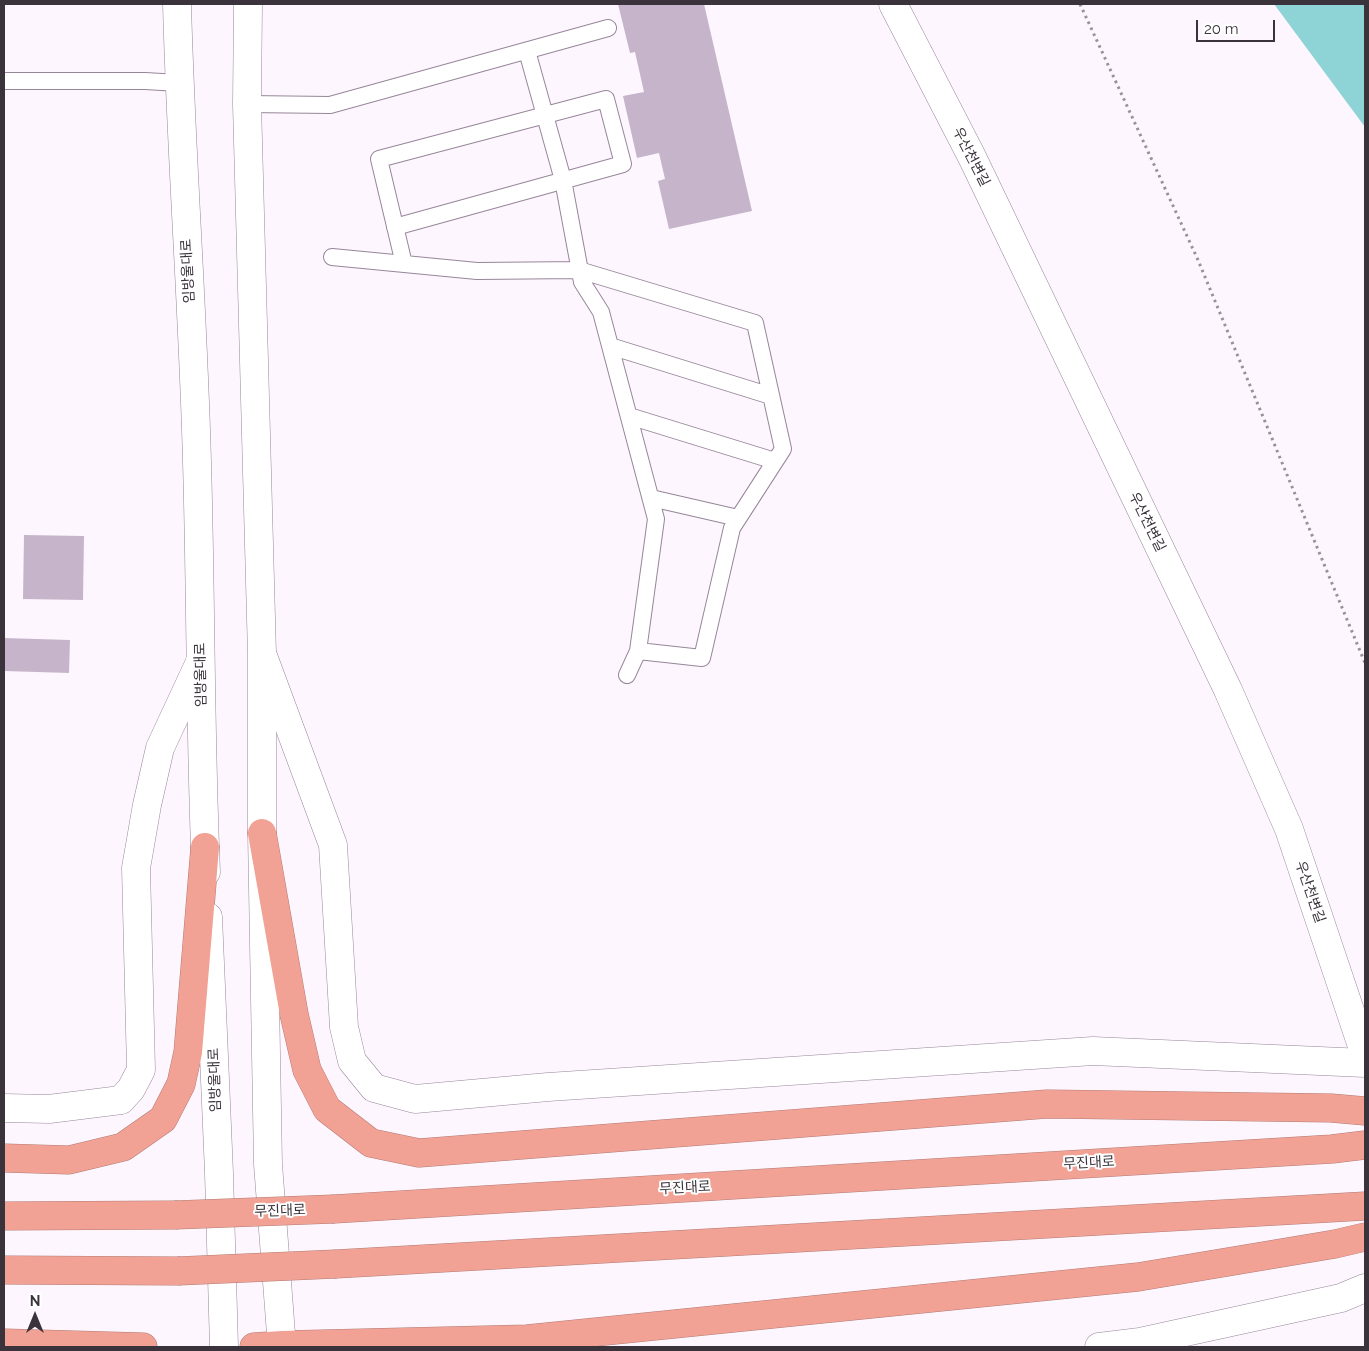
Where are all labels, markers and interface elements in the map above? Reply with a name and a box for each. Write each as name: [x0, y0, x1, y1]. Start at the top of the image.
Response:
scale bar: [1199, 10, 1278, 42]
text: 20 m: [1204, 20, 1239, 38]
street label: 우산천변길: [949, 124, 993, 190]
street label: 임방울대로: [178, 238, 198, 304]
street label: 우산천변길: [1125, 489, 1169, 555]
street label: 임방울대로: [192, 643, 210, 707]
street label: 우산천변길: [1292, 859, 1328, 925]
street label: 임방울대로: [205, 1048, 225, 1112]
street label: 무진대로: [1063, 1153, 1115, 1173]
street label: 무진대로: [659, 1178, 711, 1198]
street label: 무진대로: [254, 1202, 306, 1220]
north arrow: [10, 1291, 60, 1341]
text: N: [30, 1293, 40, 1309]

